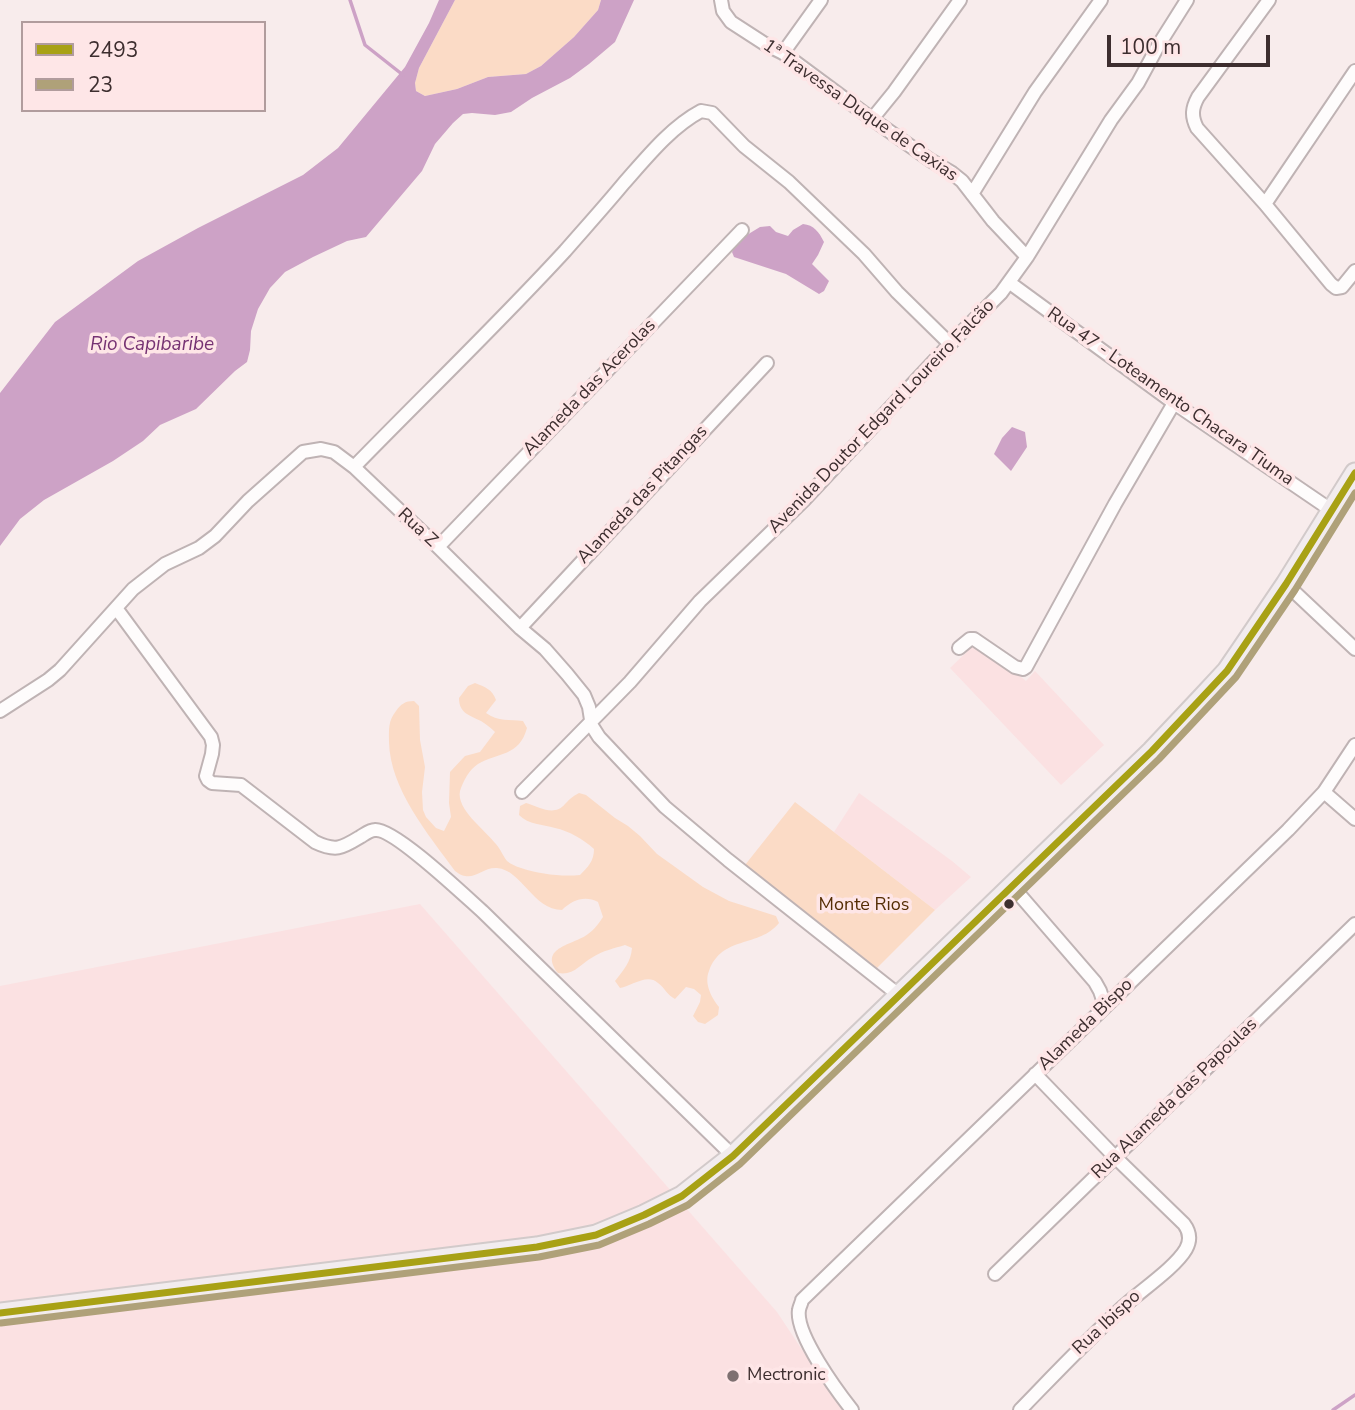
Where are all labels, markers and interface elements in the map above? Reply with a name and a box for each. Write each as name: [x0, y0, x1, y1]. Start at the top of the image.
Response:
legend: [21, 21, 266, 112]
scale bar: [1110, 21, 1273, 65]
text: 100 m: [1120, 33, 1181, 61]
street label: 1ª Travessa Duque de Caxias: [758, 35, 962, 187]
text: 2493: [88, 36, 138, 64]
text: 23: [88, 71, 113, 99]
street label: Avenida Doutor Edgard Loureiro Falcão: [764, 296, 1000, 538]
street label: Rua 47 - Loteamento Chacara Tiuma: [1043, 303, 1297, 491]
street label: Alameda das Acerolas: [519, 315, 661, 461]
water label: Rio Capibaribe: [90, 334, 214, 356]
street label: Alameda das Pitangas: [573, 421, 713, 569]
street label: Rua Z: [392, 504, 442, 552]
park label: Monte Rios: [819, 895, 909, 917]
unlabelled marker: [1002, 897, 1016, 911]
street label: Alameda Bispo: [1034, 974, 1138, 1076]
street label: Rua Alameda das Papoulas: [1088, 1014, 1262, 1184]
street label: Rua Ibispo: [1069, 1286, 1145, 1360]
place label: Mectronic: [747, 1365, 826, 1387]
marker: Mectronic: [725, 1368, 741, 1384]

